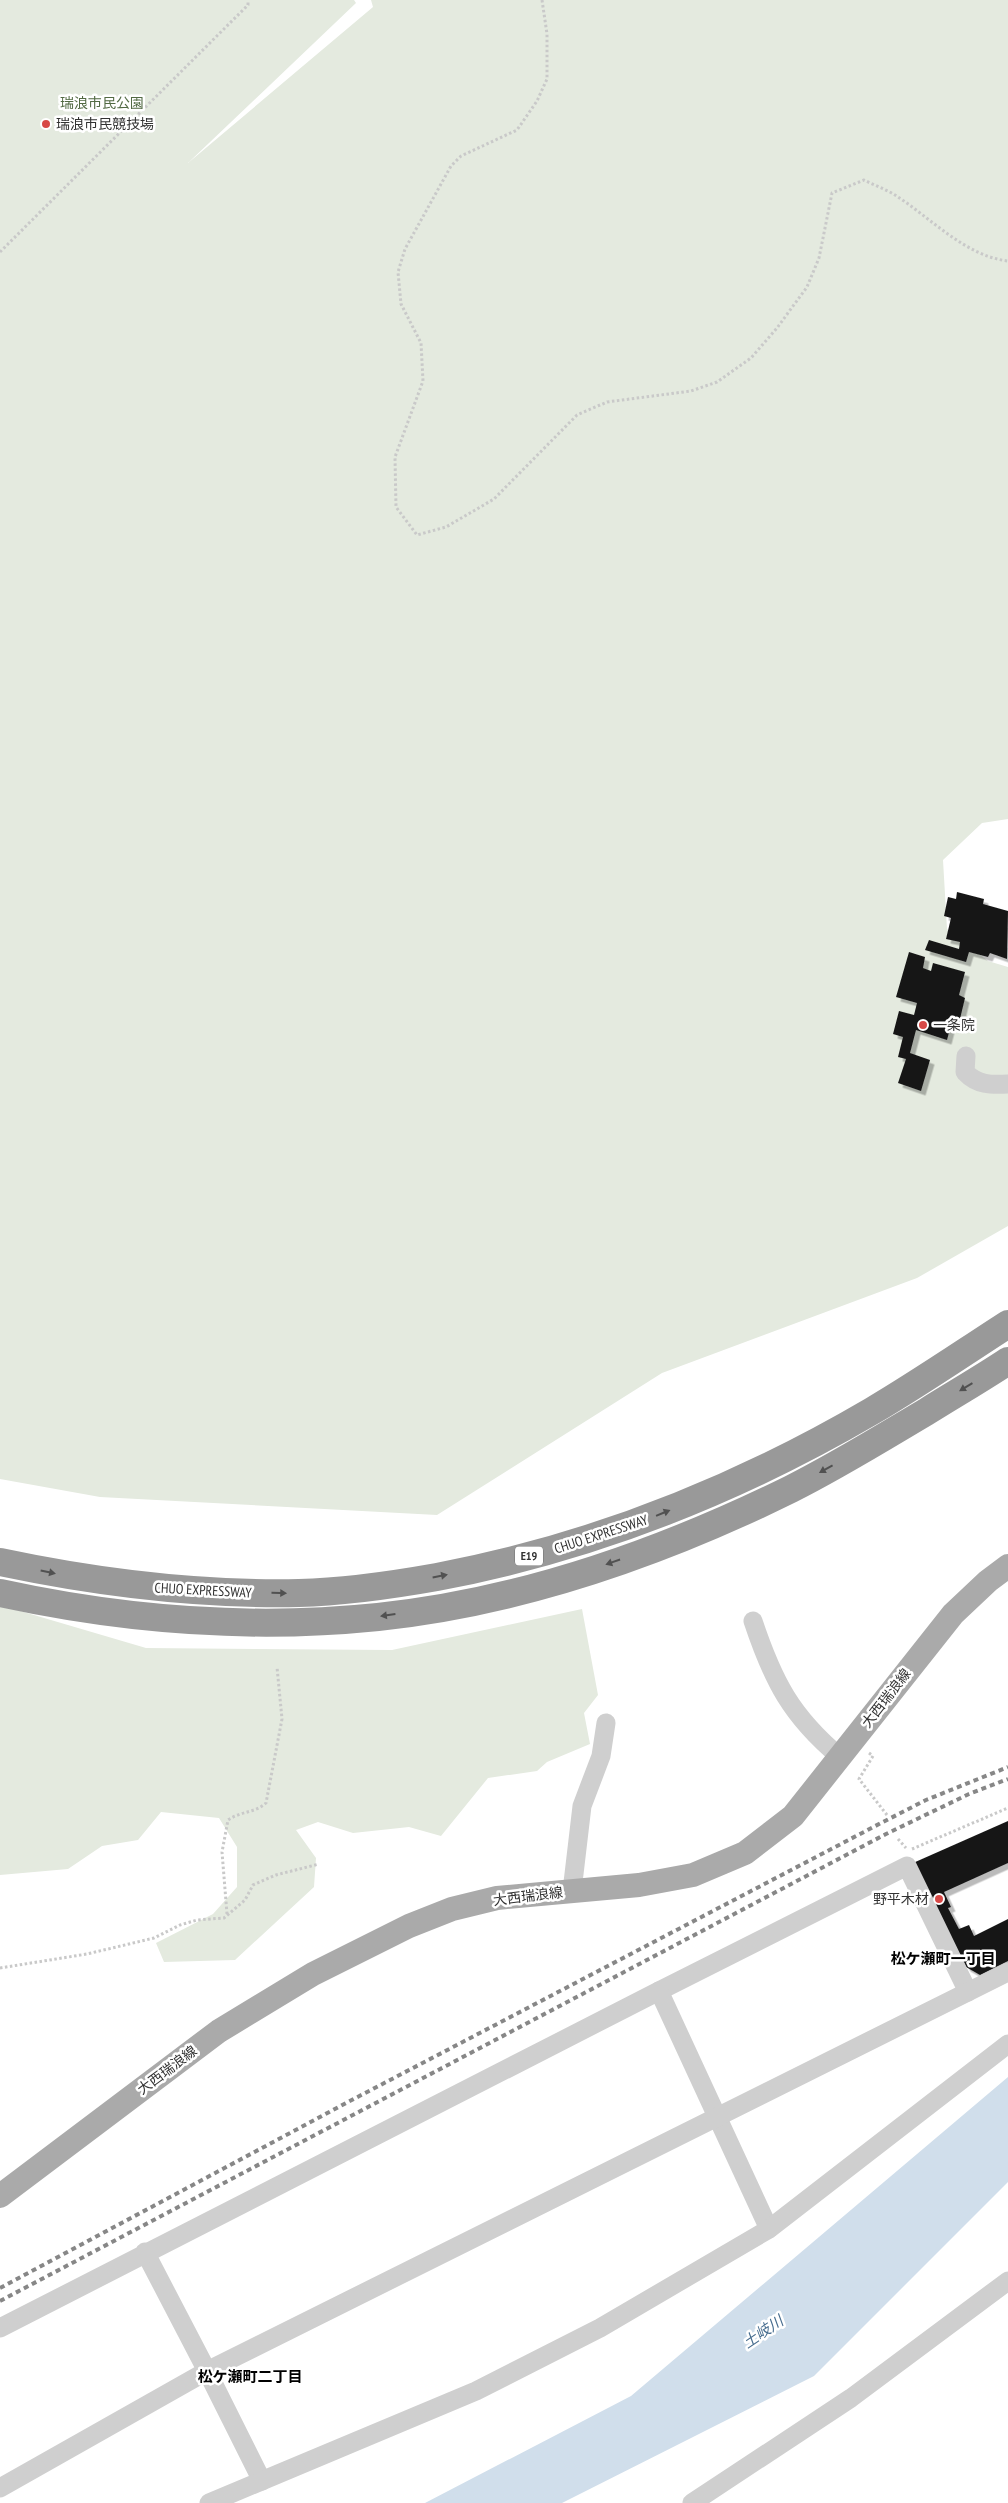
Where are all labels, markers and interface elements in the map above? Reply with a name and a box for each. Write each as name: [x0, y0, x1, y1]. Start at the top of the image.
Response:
park label: 瑞浪市民公園: [60, 94, 144, 112]
place label: 瑞浪市民競技場: [56, 115, 154, 133]
marker: 瑞浪市民競技場: [40, 118, 52, 130]
place label: 一条院: [933, 1016, 975, 1034]
marker: 一条院: [917, 1019, 929, 1031]
one-way arrow: [960, 1382, 973, 1391]
one-way arrow: [819, 1465, 834, 1473]
one-way arrow: [656, 1509, 671, 1517]
street label: CHUO EXPRESSWAY: [552, 1510, 651, 1558]
road number: E19: [515, 1546, 543, 1565]
one-way arrow: [606, 1558, 621, 1566]
one-way arrow: [40, 1568, 55, 1576]
one-way arrow: [433, 1572, 449, 1580]
street label: CHUO EXPRESSWAY: [154, 1578, 253, 1602]
one-way arrow: [271, 1589, 287, 1597]
one-way arrow: [379, 1611, 395, 1619]
street label: 大西瑞浪線: [857, 1665, 915, 1731]
street label: 大西瑞浪線: [492, 1883, 564, 1909]
place label: 野平木材: [873, 1890, 929, 1908]
marker: 野平木材: [933, 1893, 945, 1905]
district label: 松ケ瀬町一丁目: [890, 1949, 996, 1968]
street label: 大西瑞浪線: [134, 2042, 200, 2098]
water label: 土岐川: [739, 2310, 788, 2352]
district label: 松ケ瀬町二丁目: [197, 2367, 303, 2386]

